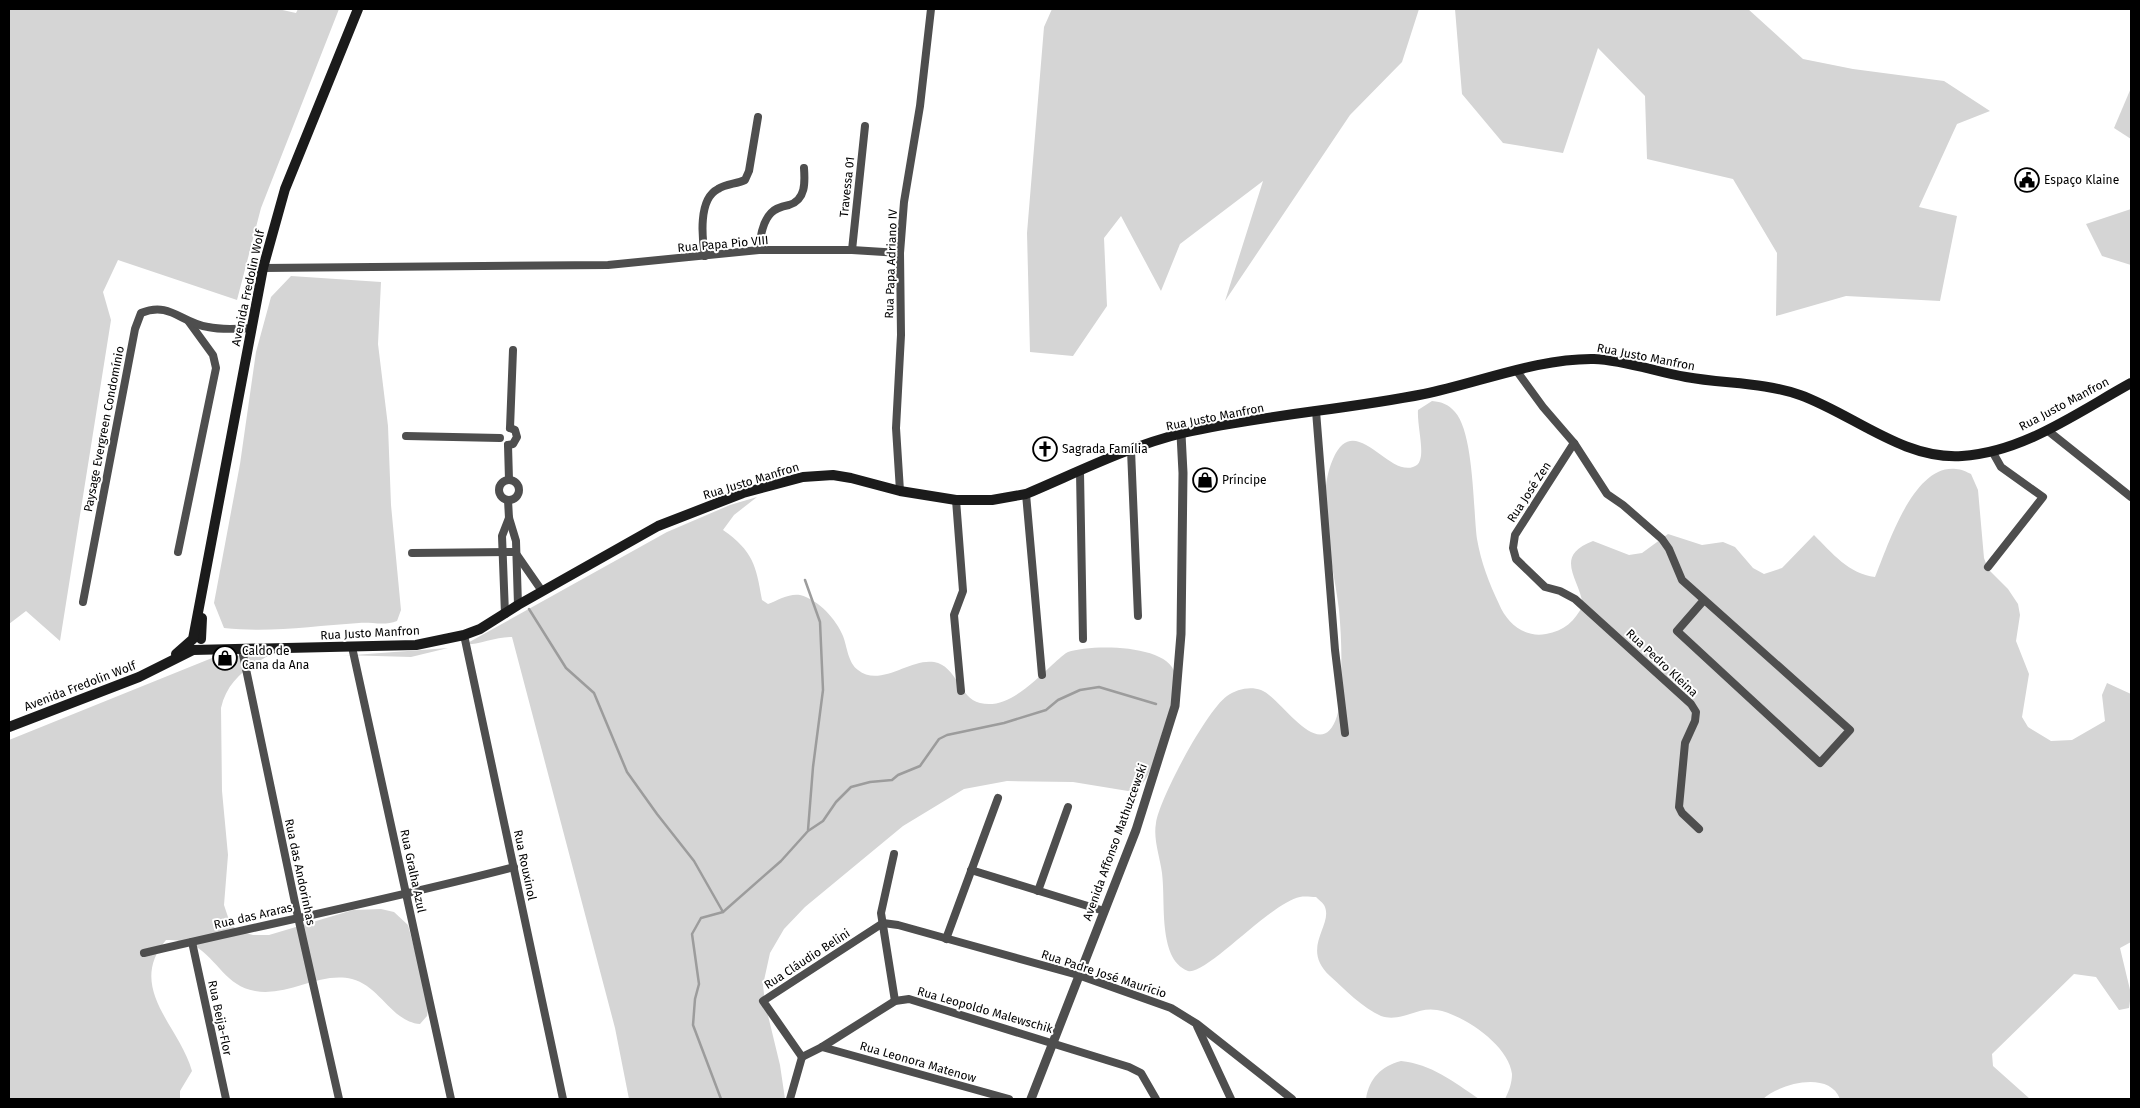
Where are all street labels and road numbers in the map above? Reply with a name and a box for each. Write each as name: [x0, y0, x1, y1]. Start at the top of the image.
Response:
street label: Travessa 01: [837, 156, 857, 218]
street label: Rua Papa Adriano IV: [882, 209, 900, 319]
street label: Avenida Fredolin Wolf: [229, 228, 267, 347]
street label: Rua Papa Pio VIII: [677, 233, 769, 255]
street label: Rua Justo Manfron: [1596, 341, 1696, 373]
street label: Paysage Evergreen Condomínio: [81, 345, 127, 513]
street label: Rua Justo Manfron: [2017, 374, 2111, 434]
street label: Rua Justo Manfron: [1165, 401, 1265, 433]
street label: Rua José Zen: [1504, 459, 1554, 525]
street label: Rua Justo Manfron: [701, 460, 801, 502]
street label: Rua Justo Manfron: [320, 623, 420, 643]
street label: Rua Pedro Kleina: [1623, 626, 1701, 700]
street label: Avenida Fredolin Wolf: [22, 658, 139, 714]
street label: Avenida Affonso Mathuzcewski: [1080, 761, 1150, 923]
street label: Rua das Andorinhas: [282, 817, 318, 927]
street label: Rua Gralha Azul: [397, 828, 429, 914]
street label: Rua Rouxinol: [511, 828, 539, 902]
street label: Rua das Araras: [212, 900, 294, 932]
street label: Rua Cláudio Belini: [761, 926, 853, 992]
street label: Rua Padre José Maurício: [1040, 947, 1168, 1001]
street label: Rua Beija-Flor: [205, 979, 235, 1057]
street label: Rua Leopoldo Malewschik: [916, 984, 1055, 1036]
street label: Rua Leonora Matenow: [858, 1039, 978, 1085]

